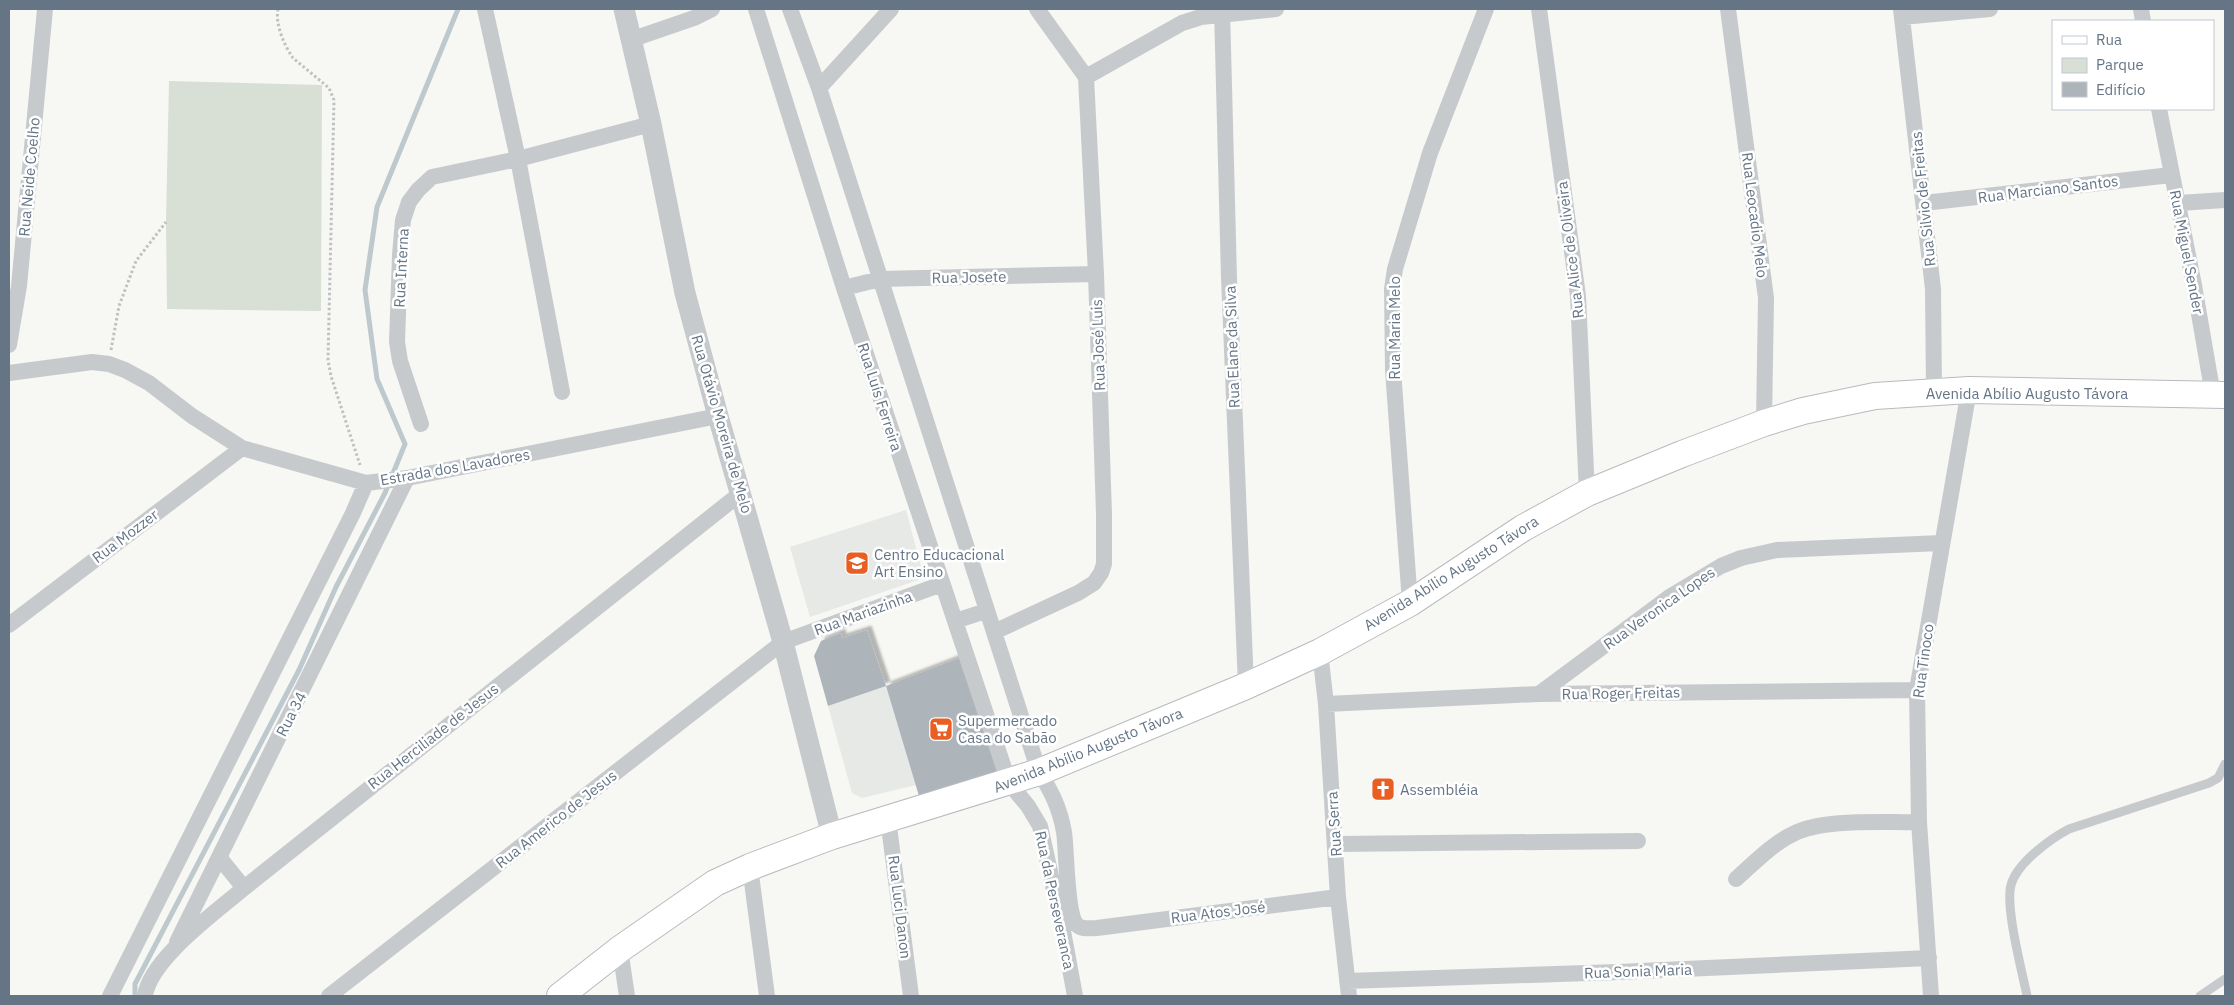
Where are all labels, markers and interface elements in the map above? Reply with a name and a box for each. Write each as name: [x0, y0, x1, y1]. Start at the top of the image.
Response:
legend: [2052, 20, 2214, 110]
text: Rua: [2096, 30, 2122, 49]
text: Parque: [2096, 55, 2144, 74]
text: Edifício: [2096, 80, 2145, 99]
street label: Rua Neide Coelho: [14, 117, 44, 237]
street label: Rua Silvio de Freitas: [1906, 131, 1940, 267]
street label: Rua Leocadio Melo: [1738, 151, 1772, 279]
street label: Rua Marciano Santos: [1977, 171, 2119, 207]
street label: Rua Alice de Oliveira: [1552, 180, 1588, 320]
street label: Rua Miguel Sender: [2166, 188, 2208, 316]
street label: Rua Interna: [389, 228, 413, 308]
street label: Rua Josete: [931, 267, 1007, 287]
street label: Rua Maria Melo: [1385, 276, 1404, 380]
street label: Rua Elane da Silva: [1220, 285, 1244, 409]
street label: Rua José Luis: [1087, 299, 1109, 391]
street label: Rua Otávio Moreira de Melo: [687, 333, 757, 515]
street label: Rua Luís Ferreira: [854, 340, 906, 454]
street label: Avenida Abílio Augusto Távora: [1926, 384, 2128, 403]
street label: Estrada dos Lavadores: [379, 444, 531, 490]
street label: Rua Mozzer: [88, 505, 162, 567]
street label: Avenida Abílio Augusto Távora: [1360, 511, 1542, 635]
place label: Centro Educacional Art Ensino: [874, 545, 1004, 581]
school or university icon: Centro Educacional Art Ensino: [844, 550, 870, 576]
street label: Rua Veronica Lopes: [1600, 562, 1718, 654]
street label: Rua Mariazinha: [811, 586, 915, 640]
street label: Rua Tinoco: [1908, 623, 1938, 699]
street label: Rua Herciliade de Jesus: [364, 679, 502, 793]
street label: Rua Roger Freitas: [1562, 682, 1680, 704]
street label: Rua 34: [272, 688, 310, 740]
street label: Avenida Abílio Augusto Távora: [991, 703, 1185, 797]
place label: Supermercado Casa do Sabão: [958, 711, 1057, 747]
supermarket icon: Supermercado Casa do Sabão: [928, 716, 954, 742]
street label: Rua Americo de Jesus: [492, 766, 620, 872]
church icon: Assembléia: [1370, 776, 1396, 802]
place label: Assembléia: [1400, 780, 1478, 799]
street label: Rua Serra: [1322, 791, 1346, 857]
street label: Rua da Perseveranca: [1031, 829, 1079, 971]
street label: Rua Luci Danon: [884, 854, 916, 960]
street label: Rua Atos José: [1170, 897, 1266, 927]
street label: Rua Sonia Maria: [1584, 960, 1692, 982]

